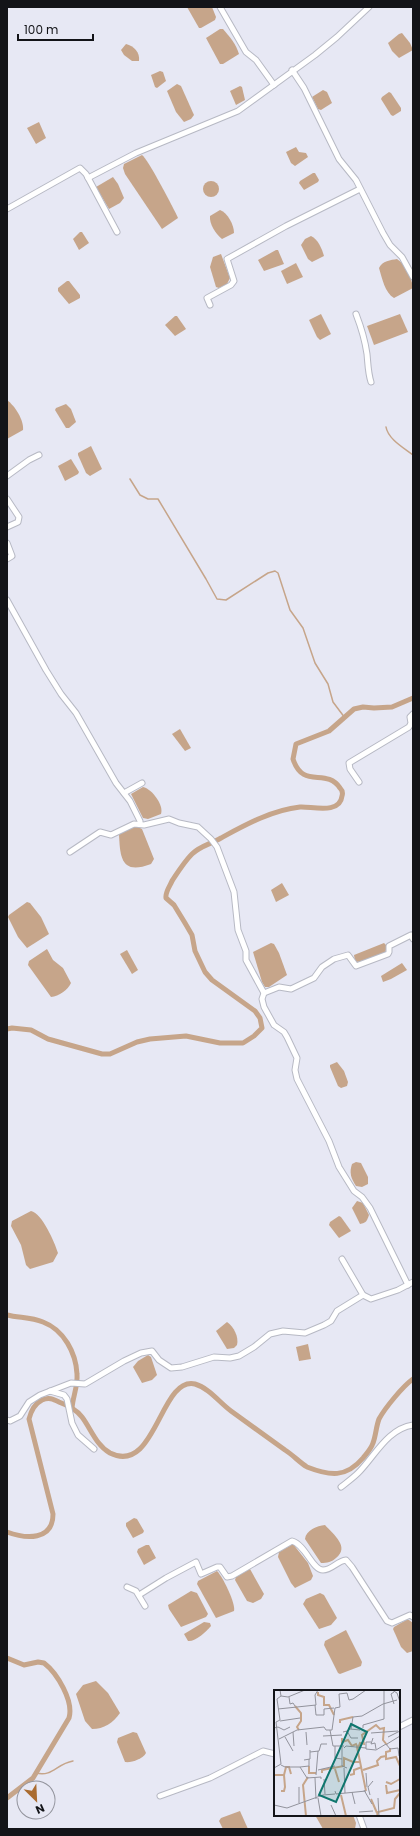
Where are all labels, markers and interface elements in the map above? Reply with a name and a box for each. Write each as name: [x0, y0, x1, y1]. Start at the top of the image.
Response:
scale bar: [18, 16, 93, 42]
text: 100 m: [24, 21, 58, 38]
inset map: [274, 1690, 400, 1816]
north arrow: [16, 1780, 56, 1820]
text: N: [33, 1800, 47, 1818]

